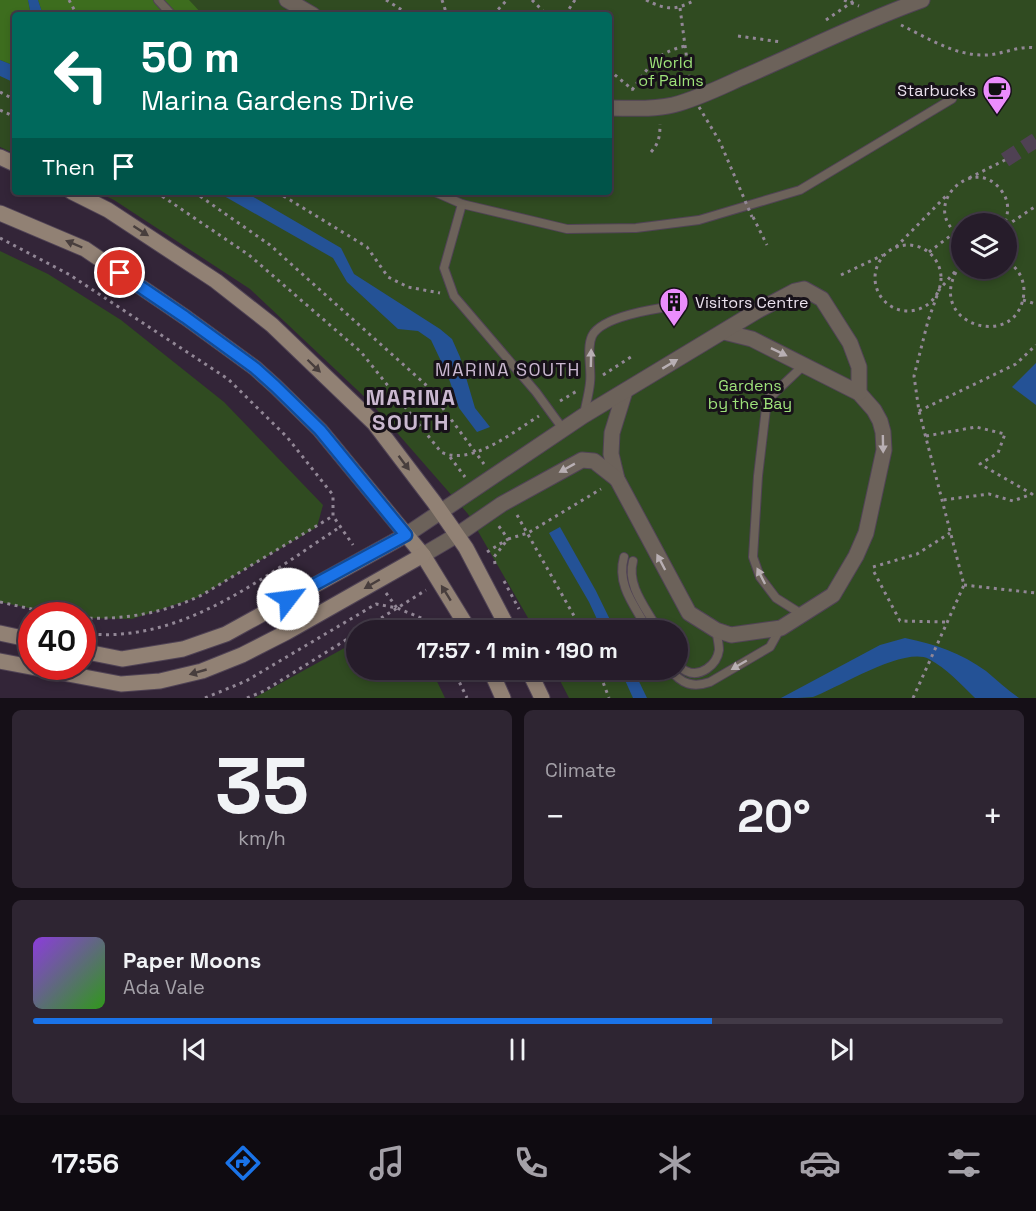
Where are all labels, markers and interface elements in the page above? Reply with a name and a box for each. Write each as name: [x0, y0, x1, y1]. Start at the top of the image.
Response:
text: 50 m: [141, 31, 240, 84]
icon: left: [42, 36, 120, 114]
park label: World of Palms: [638, 52, 704, 91]
cafe icon: Starbucks: [981, 74, 1013, 116]
place label: Starbucks: [897, 80, 976, 101]
text: Marina Gardens Drive: [141, 83, 415, 118]
icon: arrive: [107, 150, 140, 183]
text: Then: [42, 153, 95, 181]
map controls: [951, 213, 1017, 279]
button: layers: [951, 213, 1017, 279]
one-way arrow: [132, 226, 149, 237]
one-way arrow: [64, 239, 82, 249]
pin: [94, 247, 145, 298]
icon: arrive: [103, 256, 136, 289]
building icon: Visitors Centre: [658, 286, 690, 328]
place label: Visitors Centre: [695, 292, 808, 313]
one-way arrow: [771, 347, 788, 356]
one-way arrow: [586, 349, 595, 368]
one-way arrow: [307, 358, 321, 372]
district label: MARINA SOUTH: [435, 358, 581, 381]
one-way arrow: [662, 359, 678, 370]
park label: Gardens by the Bay: [708, 375, 792, 414]
district label: MARINA SOUTH: [366, 383, 456, 436]
one-way arrow: [878, 435, 888, 454]
one-way arrow: [398, 454, 410, 470]
one-way arrow: [559, 463, 575, 474]
one-way arrow: [656, 553, 666, 570]
position arrow: [256, 567, 320, 631]
one-way arrow: [757, 567, 767, 585]
one-way arrow: [363, 579, 380, 589]
one-way arrow: [440, 584, 451, 601]
speed limit sign: 40: [18, 602, 96, 680]
text: 17:57 · 1 min · 190 m: [416, 636, 618, 664]
one-way arrow: [731, 660, 747, 671]
one-way arrow: [189, 668, 207, 677]
text: 35: [215, 736, 309, 836]
text: Climate: [545, 757, 616, 783]
text: 20°: [737, 788, 811, 845]
text: −: [545, 796, 565, 838]
text: +: [983, 796, 1003, 838]
text: km/h: [238, 825, 286, 851]
text: Paper Moons: [123, 946, 261, 974]
text: Ada Vale: [123, 974, 205, 1000]
icon: previous: [178, 1033, 211, 1066]
icon: pause: [501, 1033, 534, 1066]
icon: next: [825, 1033, 858, 1066]
icon: directions: [222, 1142, 264, 1184]
icon: music: [366, 1142, 408, 1184]
icon: phone: [510, 1142, 552, 1184]
icon: climate: [654, 1142, 696, 1184]
icon: car: [799, 1142, 841, 1184]
icon: filters: [943, 1142, 985, 1184]
text: 17:56: [51, 1146, 119, 1181]

